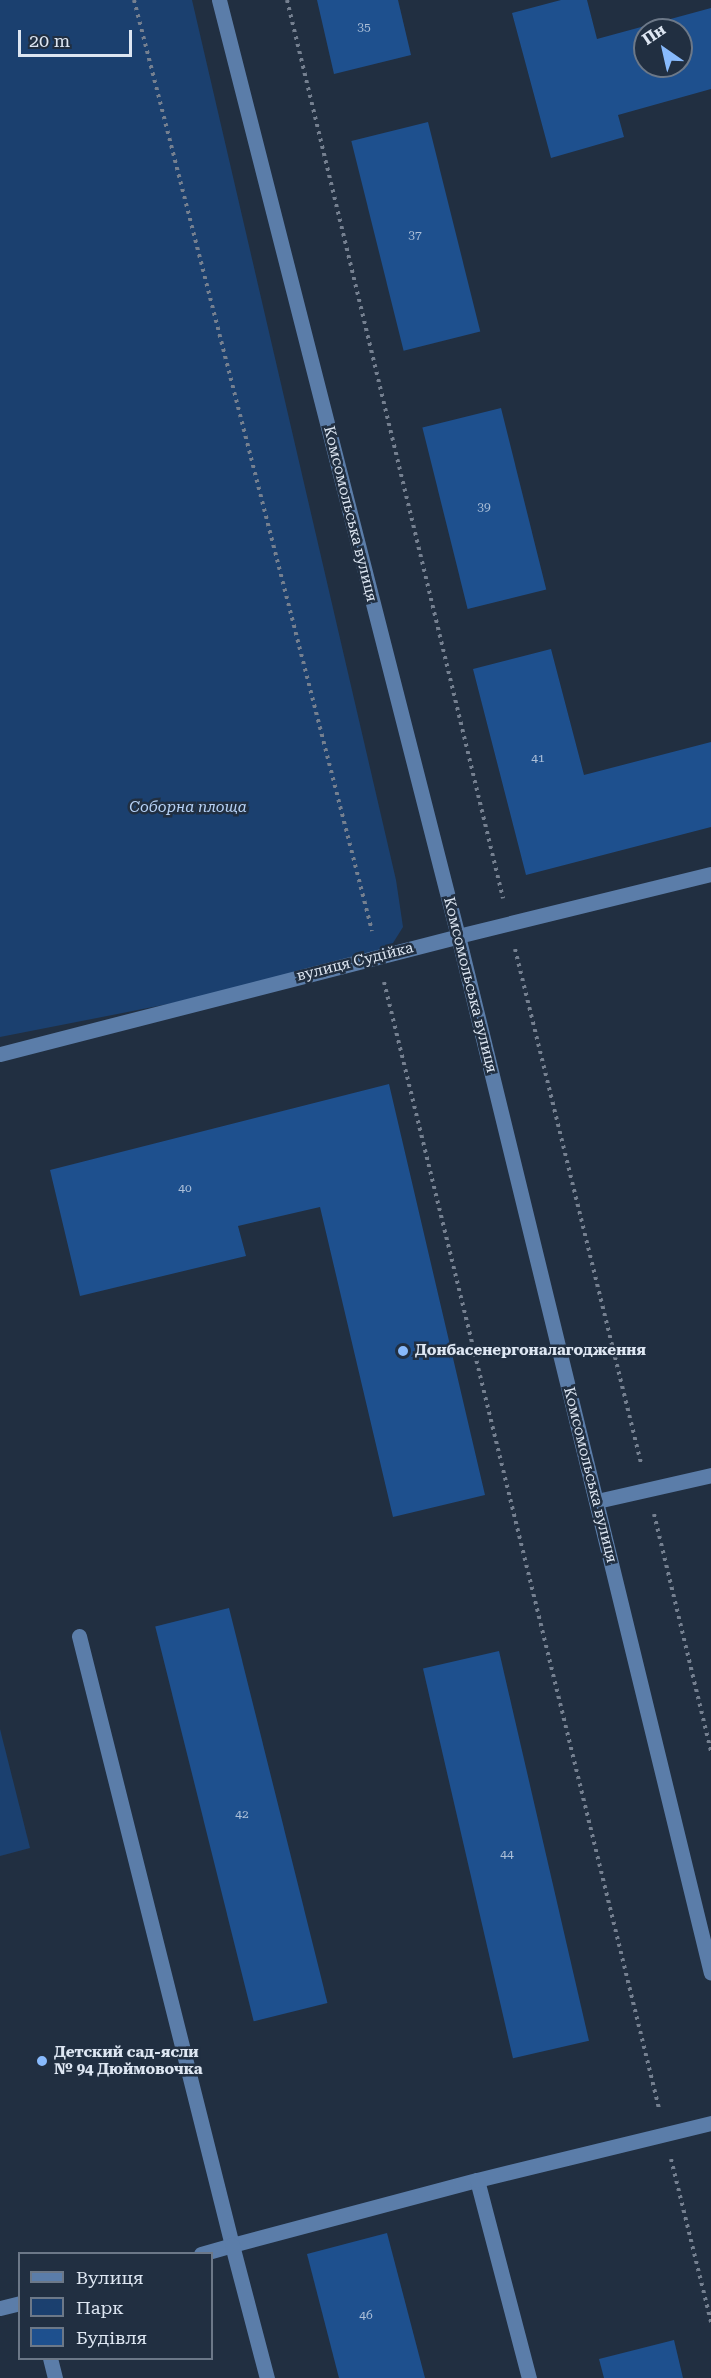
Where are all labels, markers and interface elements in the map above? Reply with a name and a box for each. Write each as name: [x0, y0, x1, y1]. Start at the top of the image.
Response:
scale bar: [21, 18, 135, 56]
north arrow: [633, 18, 693, 78]
text: Пн: [639, 20, 669, 49]
house number: 35: [357, 21, 371, 35]
text: 20 m: [29, 30, 70, 51]
house number: 37: [408, 229, 422, 243]
street label: Комсомольська вулиця: [319, 424, 381, 604]
house number: 39: [477, 501, 491, 515]
house number: 41: [531, 752, 545, 766]
park label: Соборна площа: [129, 799, 247, 817]
street label: Комсомольська вулиця: [439, 895, 501, 1075]
street label: вулиця Судійка: [295, 939, 415, 985]
house number: 40: [178, 1182, 192, 1196]
place label: Донбасенергоналагодження: [415, 1342, 646, 1360]
marker: Донбасенергоналагодження: [396, 1344, 410, 1358]
street label: Комсомольська вулиця: [559, 1385, 621, 1565]
house number: 42: [235, 1808, 249, 1822]
house number: 44: [500, 1848, 514, 1862]
place label: Детский сад-ясли № 94 Дюймовочка: [54, 2043, 203, 2078]
marker: Детский сад-ясли № 94 Дюймовочка: [35, 2054, 49, 2068]
legend: [18, 2252, 213, 2360]
text: Вулиця: [76, 2267, 143, 2288]
text: Парк: [76, 2297, 124, 2318]
house number: 46: [359, 2309, 373, 2323]
text: Будівля: [76, 2327, 147, 2348]

